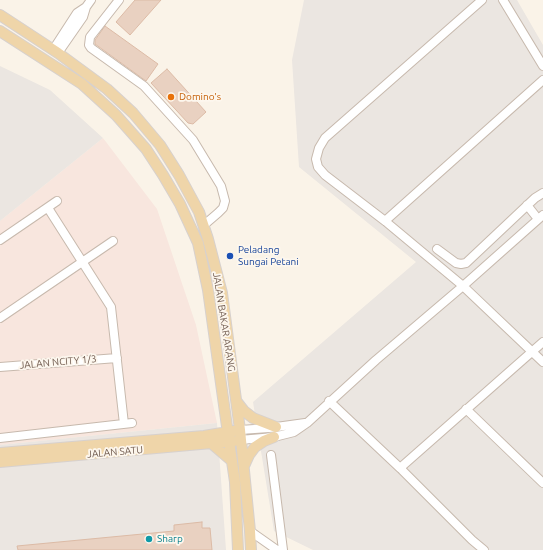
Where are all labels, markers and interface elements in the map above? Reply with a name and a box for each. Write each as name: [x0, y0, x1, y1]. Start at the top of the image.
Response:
place label: Domino's: [179, 91, 221, 103]
marker: Domino's: [166, 92, 176, 102]
place label: Peladang Sungai Petani: [238, 244, 299, 268]
marker: Peladang Sungai Petani: [225, 251, 235, 261]
street label: JALAN BAKAR ARANG: [210, 272, 238, 372]
street label: JALAN NCITY 1/3: [19, 353, 97, 371]
street label: JALAN SATU: [86, 444, 144, 460]
place label: Sharp: [157, 533, 183, 545]
marker: Sharp: [144, 534, 154, 544]

